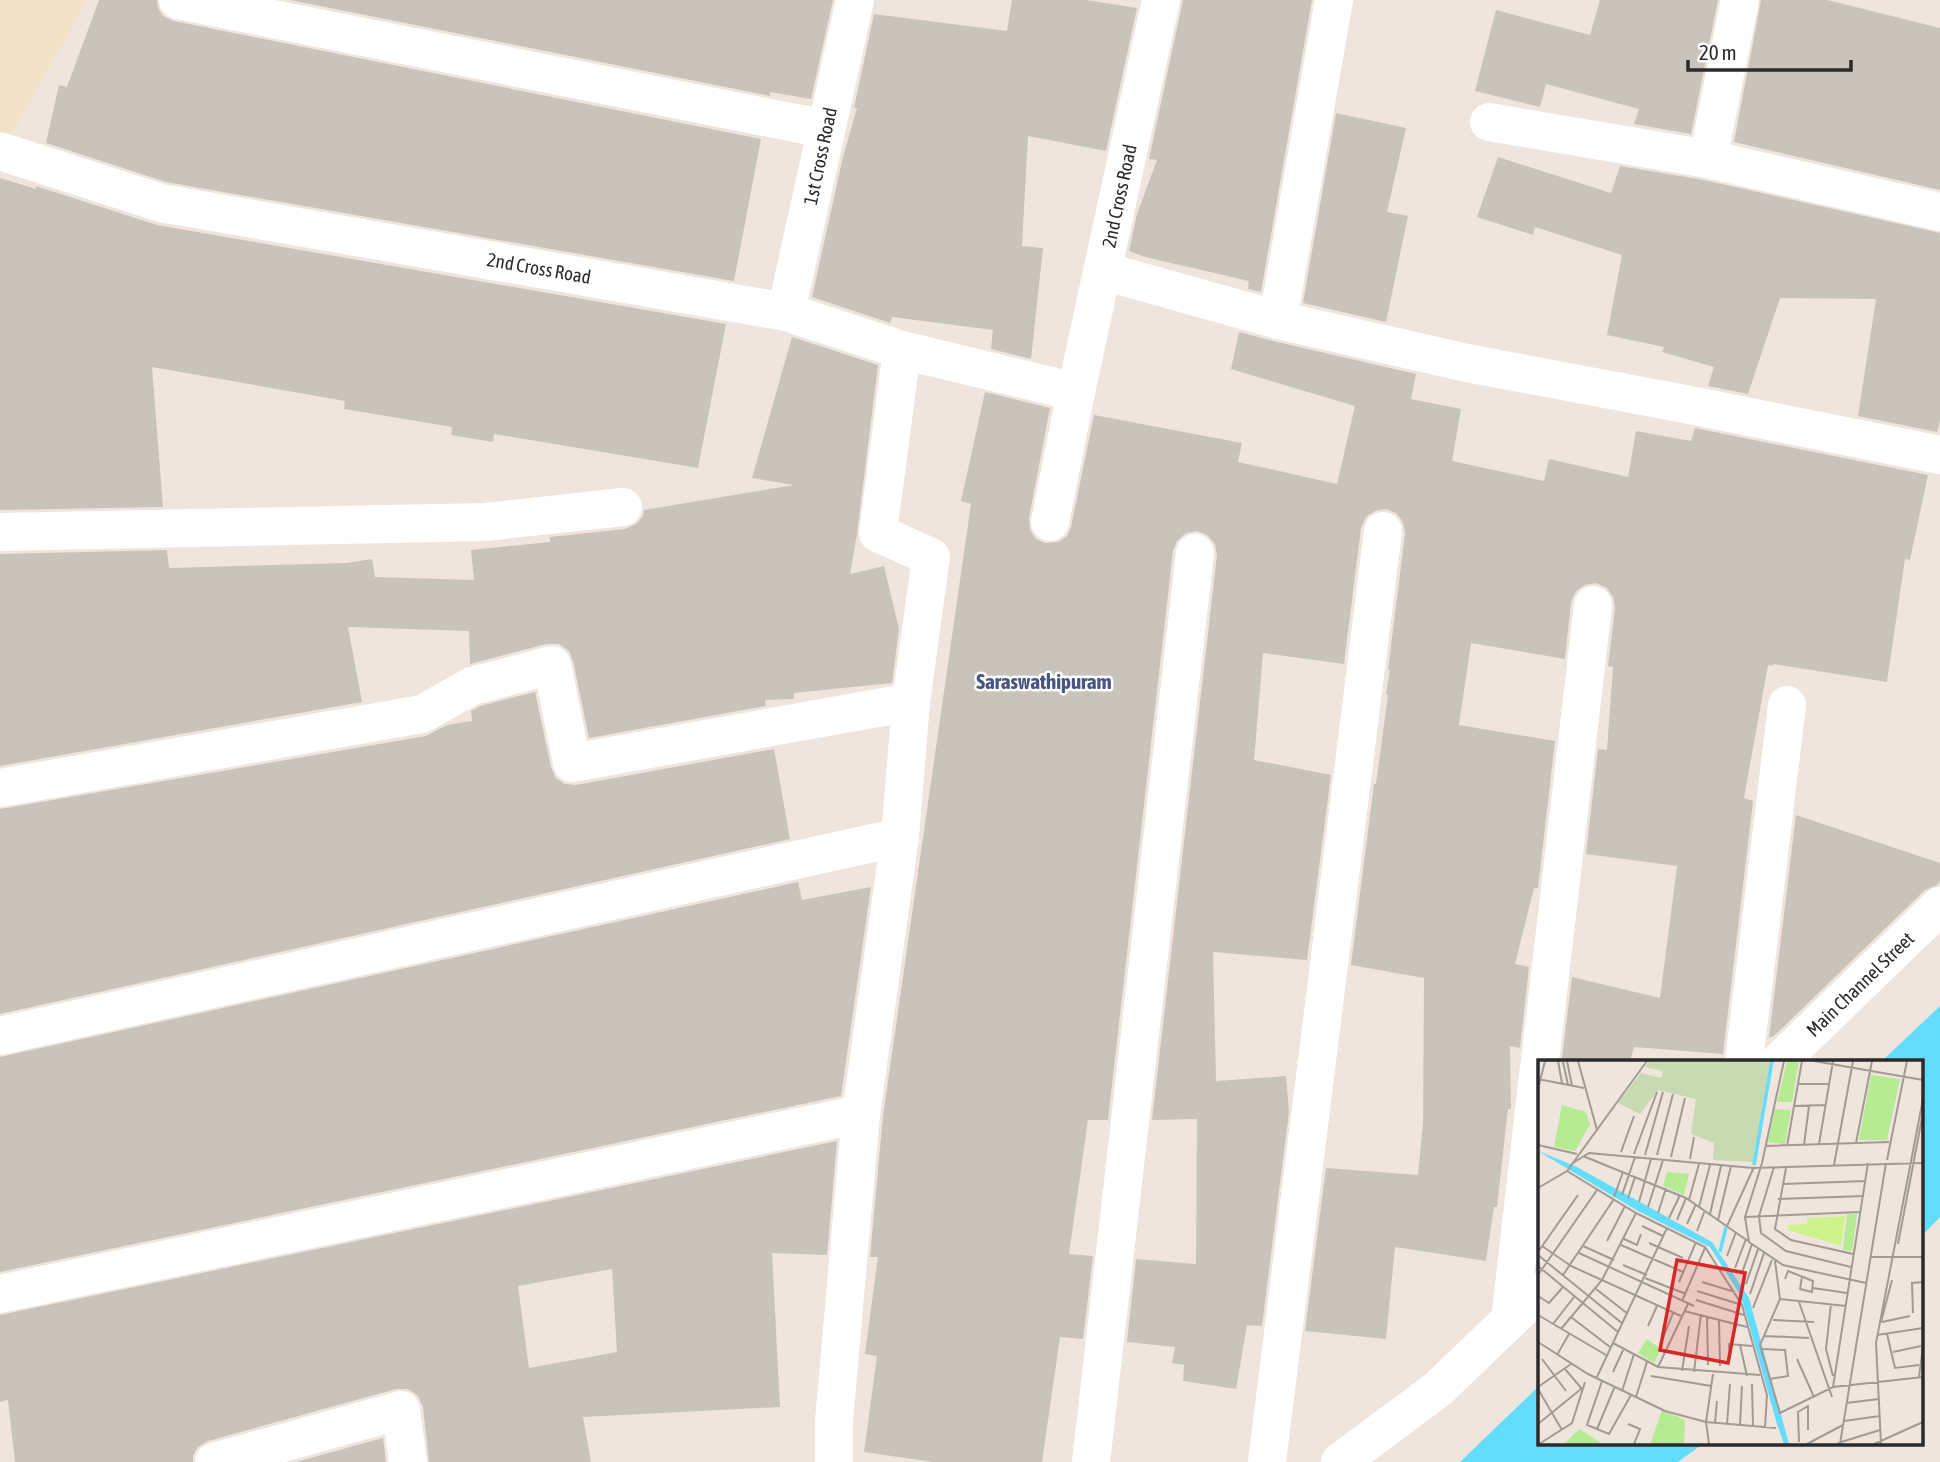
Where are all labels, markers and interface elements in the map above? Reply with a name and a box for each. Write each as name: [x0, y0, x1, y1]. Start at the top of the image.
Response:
scale bar: [1688, 28, 1851, 72]
text: 20 m: [1699, 40, 1737, 64]
street label: 1st Cross Road: [799, 105, 841, 207]
street label: 2nd Cross Road: [1097, 142, 1141, 250]
street label: 2nd Cross Road: [485, 248, 593, 288]
district label: Saraswathipuram: [976, 669, 1112, 693]
street label: Main Channel Street: [1802, 927, 1918, 1041]
inset map: [1538, 1060, 1923, 1444]

